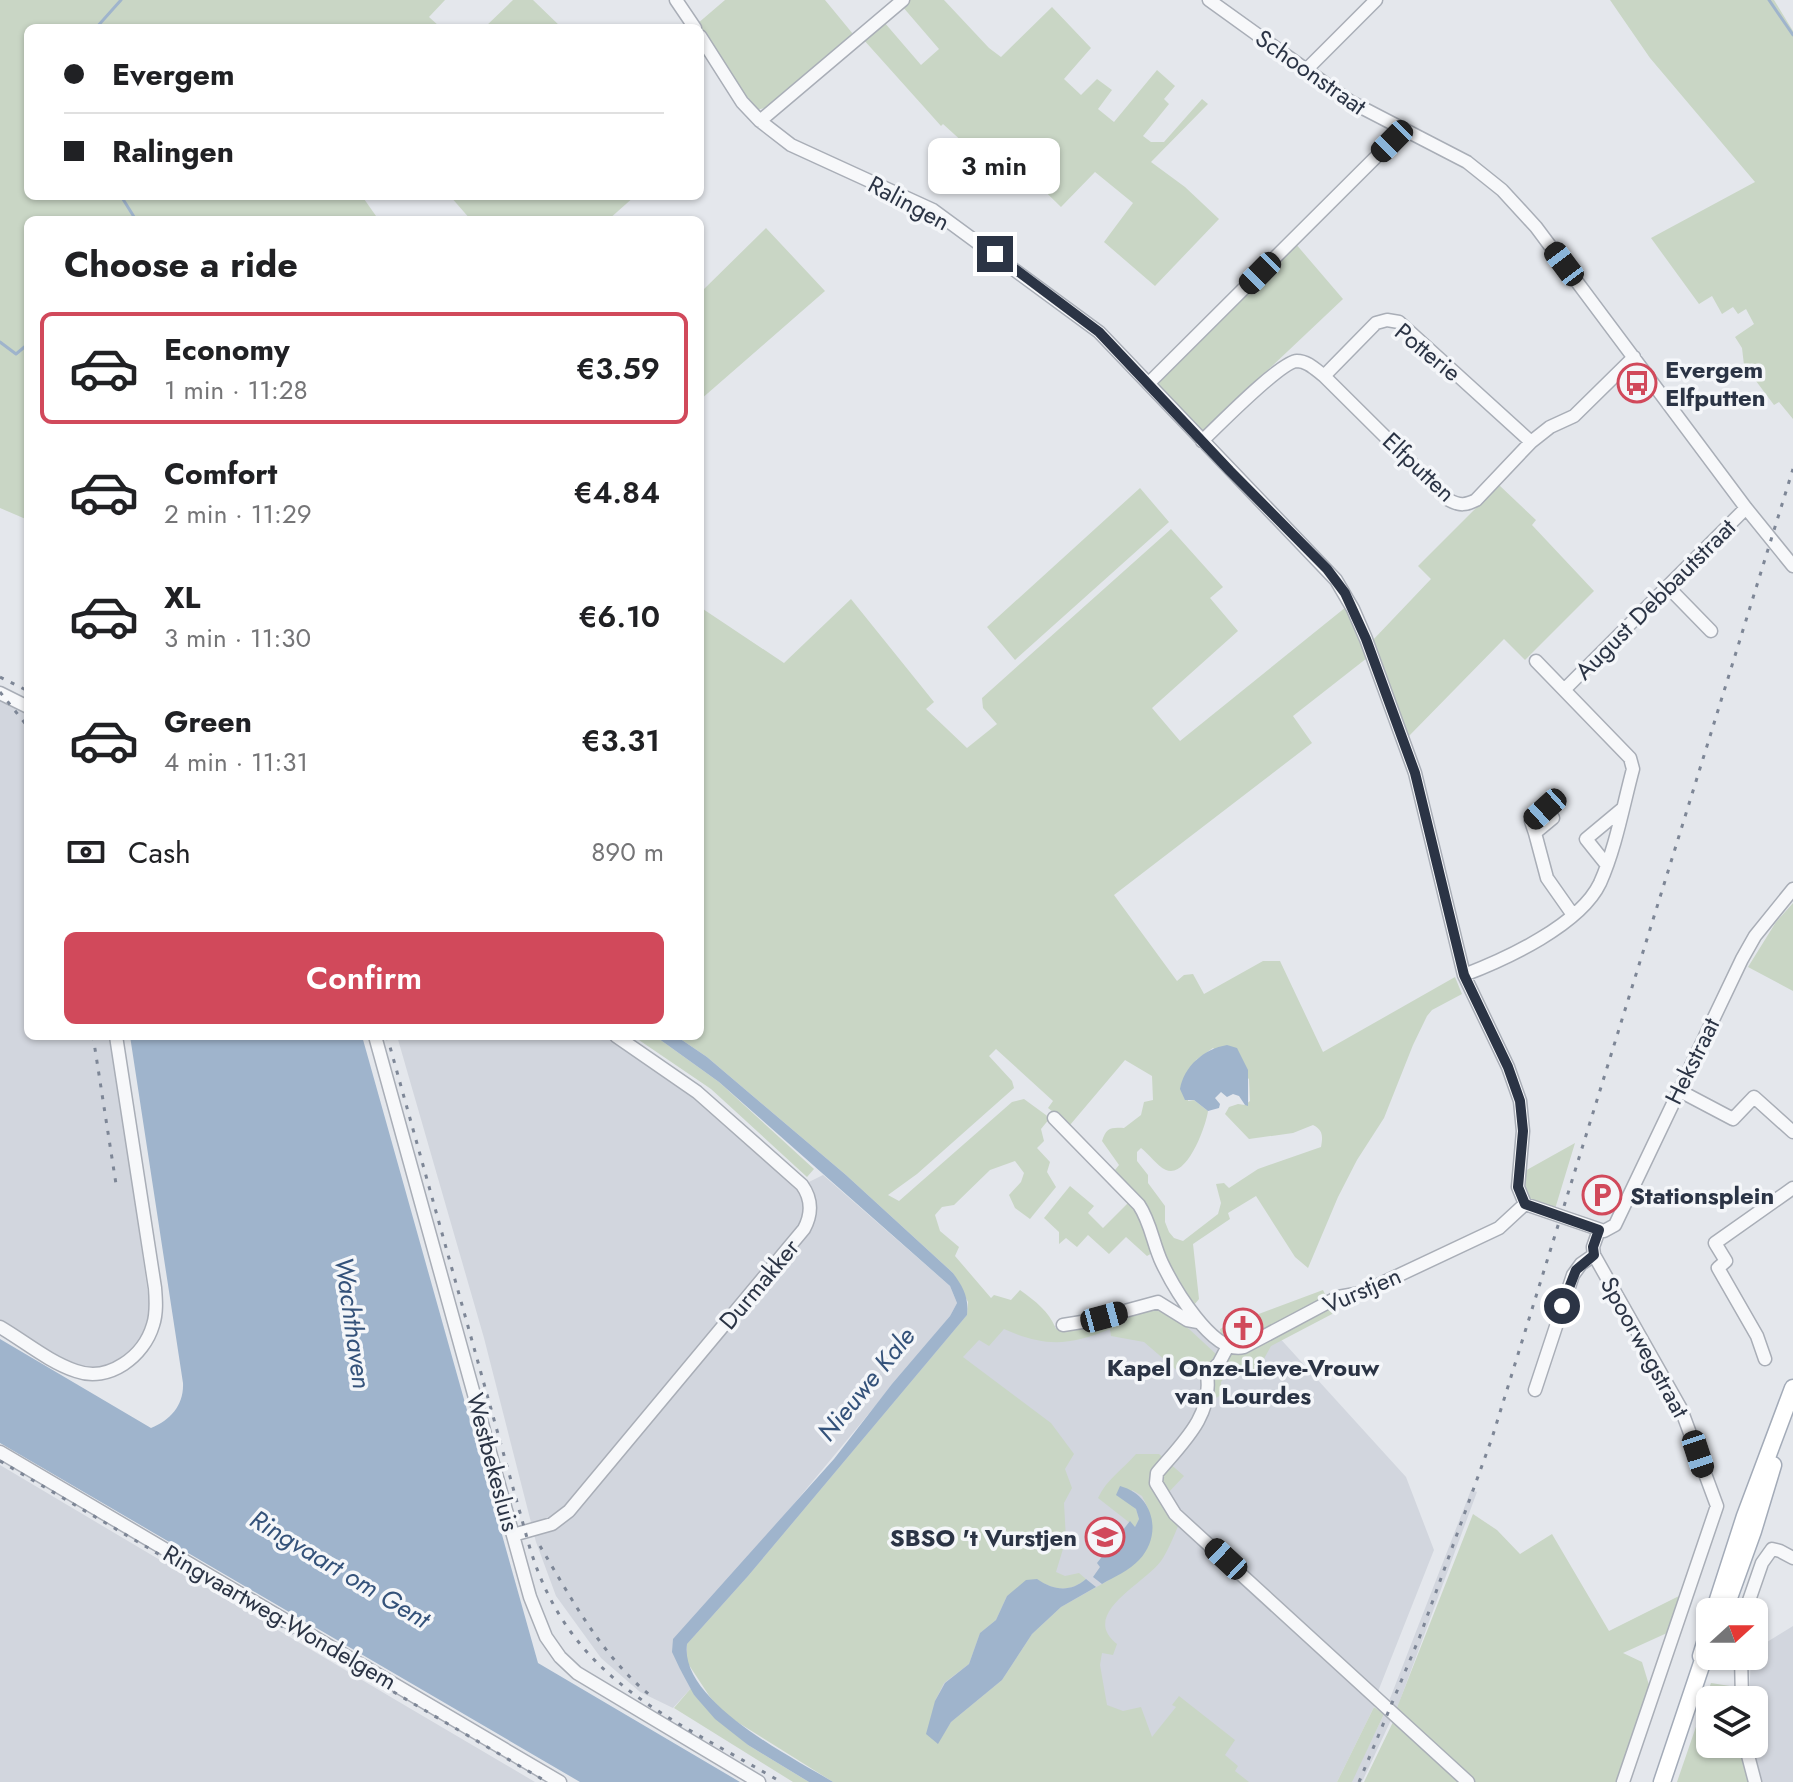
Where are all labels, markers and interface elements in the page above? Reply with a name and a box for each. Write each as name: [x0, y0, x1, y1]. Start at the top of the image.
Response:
street label: Schoonstraat: [1248, 21, 1374, 123]
text: Evergem: [112, 53, 235, 96]
car: [1367, 116, 1417, 166]
text: Ralingen: [112, 130, 234, 173]
callout: 3 min: [929, 138, 1061, 194]
text: 3 min: [961, 147, 1027, 185]
street label: Ralingen: [862, 167, 956, 239]
route end: [977, 236, 1013, 272]
text: Choose a ride: [64, 238, 298, 290]
car: [1540, 238, 1588, 290]
car: [1235, 248, 1285, 298]
street label: Potterie: [1387, 314, 1469, 390]
text: Economy: [164, 328, 290, 371]
icon: car: [68, 332, 140, 404]
text: €3.59: [576, 347, 660, 390]
place label: Evergem Elfputten: [1665, 352, 1766, 415]
bus stop icon: Evergem Elfputten: [1616, 362, 1658, 404]
text: 1 min · 11:28: [164, 371, 308, 409]
street label: Elfputten: [1375, 424, 1463, 510]
text: Comfort: [164, 452, 277, 495]
icon: car: [68, 456, 140, 528]
text: €4.84: [574, 471, 660, 514]
text: 2 min · 11:29: [164, 495, 312, 533]
street label: August Debbautstraat: [1566, 510, 1744, 688]
text: XL: [164, 576, 200, 619]
icon: car: [68, 580, 140, 652]
text: €6.10: [578, 595, 660, 638]
text: 3 min · 11:30: [164, 619, 311, 657]
text: Green: [164, 700, 252, 743]
icon: car: [68, 704, 140, 776]
text: €3.31: [582, 719, 660, 762]
text: 4 min · 11:31: [164, 743, 308, 781]
car: [1519, 784, 1571, 834]
icon: cash: [64, 830, 108, 874]
text: Cash: [128, 831, 191, 874]
text: 890 m: [591, 833, 664, 871]
button: Confirm: [64, 932, 664, 1024]
street label: Hekstraat: [1656, 1012, 1728, 1110]
parking icon: Stationsplein: [1581, 1174, 1623, 1216]
place label: Stationsplein: [1630, 1178, 1774, 1213]
street label: Durmakker: [711, 1231, 808, 1337]
water label: Wachthaven: [325, 1255, 381, 1391]
street label: Vurstjen: [1318, 1258, 1406, 1322]
street label: Spoorwegstraat: [1592, 1270, 1698, 1424]
route start: [1544, 1288, 1580, 1324]
car: [1078, 1299, 1130, 1335]
church icon: Kapel Onze-Lieve-Vrouw van Lourdes: [1222, 1307, 1264, 1349]
water label: Nieuwe Kale: [808, 1319, 924, 1449]
place label: Kapel Onze-Lieve-Vrouw van Lourdes: [1107, 1350, 1380, 1413]
street label: Westbekesluis: [458, 1389, 528, 1535]
car: [1679, 1427, 1717, 1481]
water label: Ringvaart om Gent: [243, 1500, 439, 1639]
school or university icon: SBSO 't Vurstjen: [1084, 1516, 1126, 1558]
place label: SBSO 't Vurstjen: [890, 1520, 1077, 1555]
car: [1200, 1534, 1252, 1584]
street label: Ringvaartweg-Wondelgem: [157, 1536, 403, 1698]
north arrow: [1696, 1598, 1768, 1670]
map controls: [1696, 1598, 1768, 1758]
button: layers: [1696, 1686, 1768, 1758]

